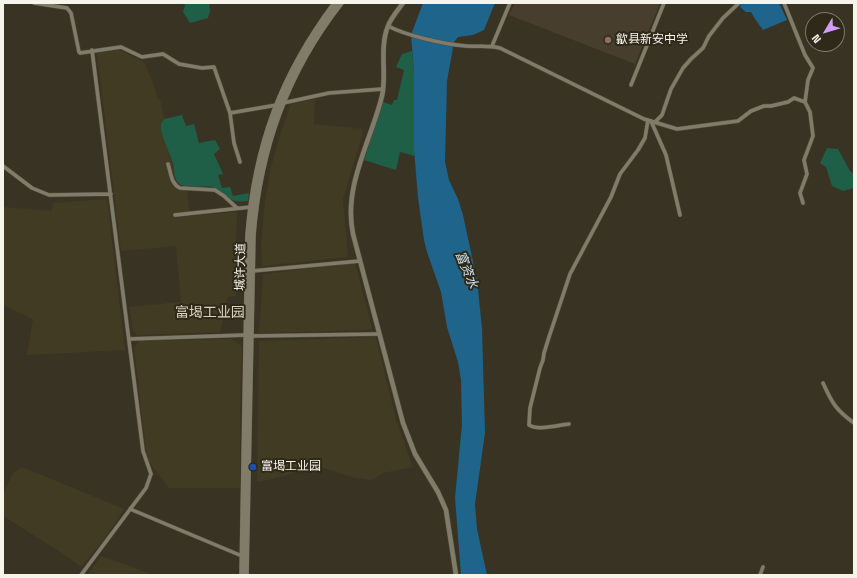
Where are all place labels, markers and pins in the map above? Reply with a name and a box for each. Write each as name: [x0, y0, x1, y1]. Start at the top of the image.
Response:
place label: 歙县新安中学: [616, 33, 688, 47]
marker: 歙县新安中学: [603, 35, 613, 45]
place label: 富堨工业园: [261, 460, 321, 474]
marker: 富堨工业园: [248, 462, 258, 472]

